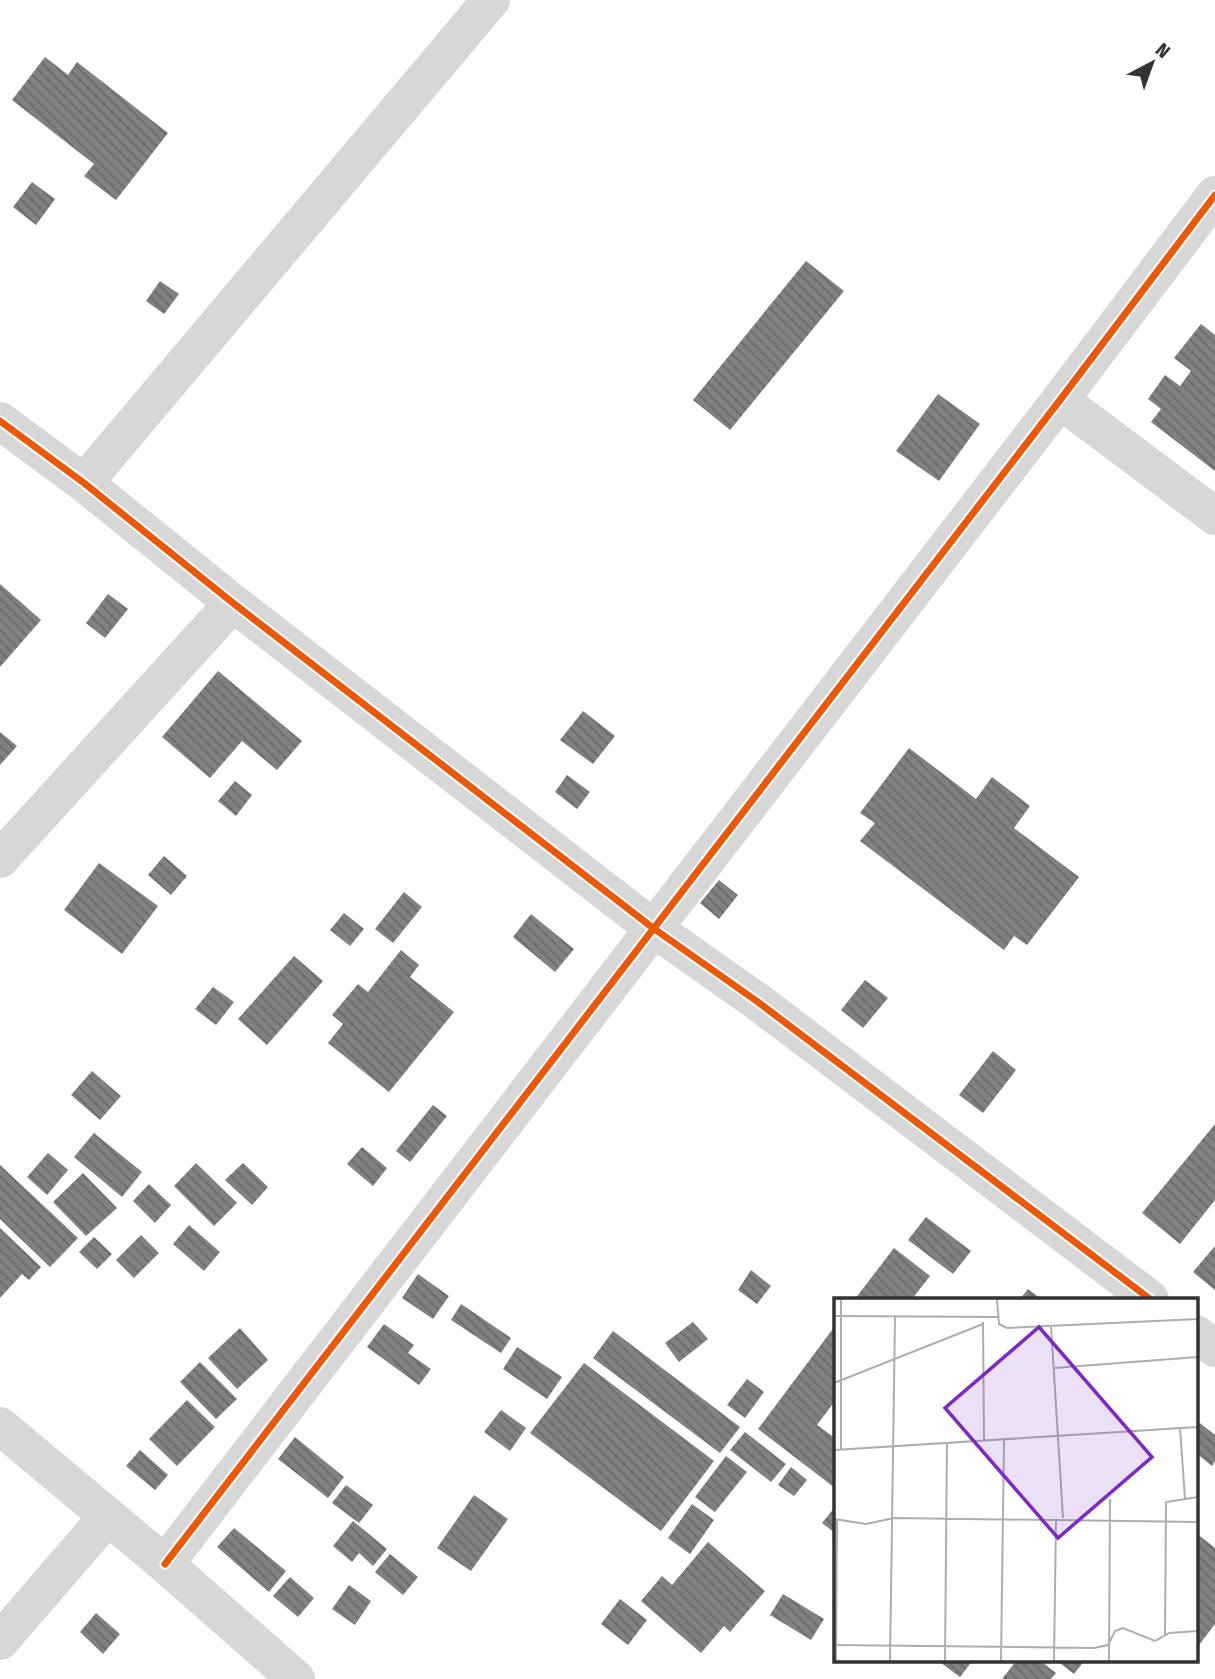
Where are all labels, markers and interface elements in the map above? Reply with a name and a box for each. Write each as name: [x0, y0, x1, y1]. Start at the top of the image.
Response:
north arrow: [1117, 28, 1187, 98]
text: N: [1151, 38, 1175, 63]
inset map: [834, 1298, 1198, 1662]

